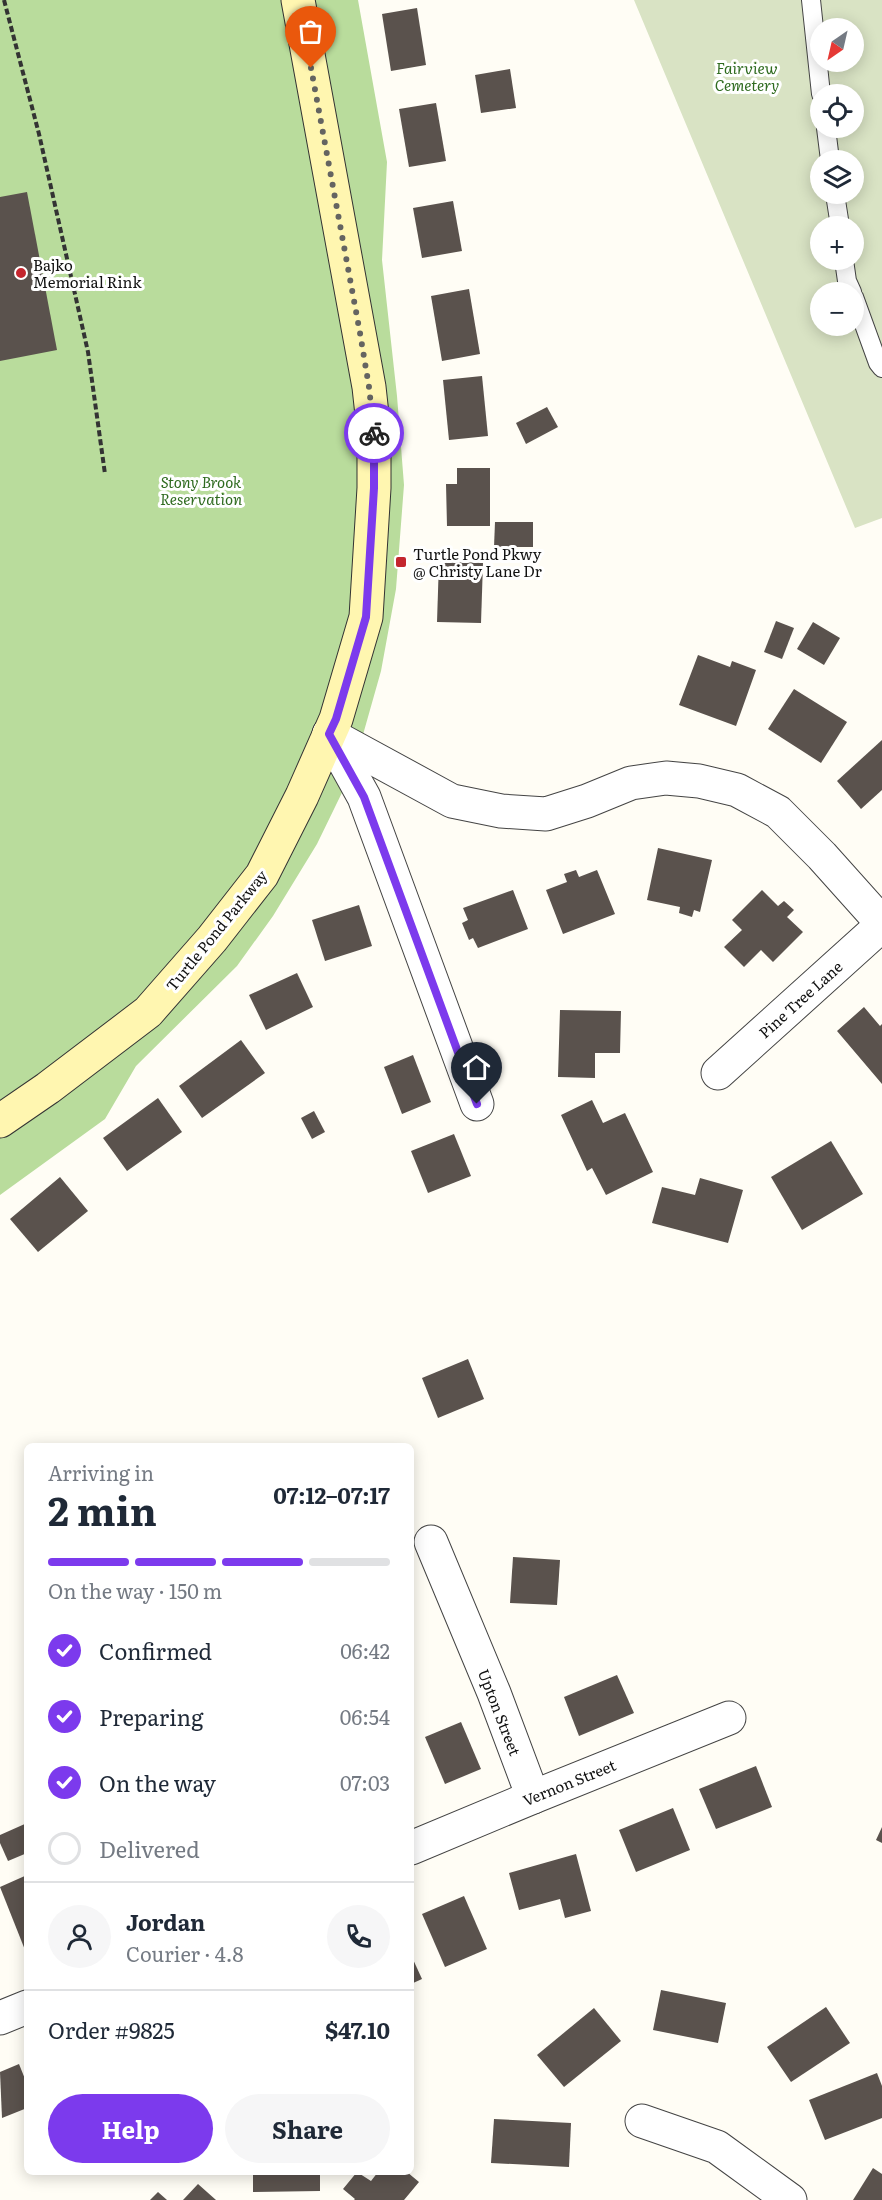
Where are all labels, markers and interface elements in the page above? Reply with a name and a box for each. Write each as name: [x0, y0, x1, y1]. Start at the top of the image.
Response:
pin: [285, 6, 336, 68]
icon: bag: [294, 15, 327, 48]
north arrow: [810, 18, 864, 72]
map controls: [810, 18, 864, 336]
park label: Fairview Cemetery: [715, 56, 779, 96]
button: locate: [810, 84, 864, 138]
button: layers: [810, 150, 864, 204]
button: +: [810, 216, 864, 270]
place label: Bajko Memorial Rink: [33, 253, 142, 293]
marker: Bajko Memorial Rink: [14, 266, 28, 280]
button: −: [810, 282, 864, 336]
courier: [344, 403, 404, 463]
icon: bike: [358, 417, 391, 450]
park label: Stony Brook Reservation: [160, 470, 242, 510]
place label: Turtle Pond Pkwy @ Christy Lane Dr: [413, 542, 542, 582]
marker: Turtle Pond Pkwy @ Christy Lane Dr: [394, 555, 408, 569]
street label: Turtle Pond Parkway: [160, 864, 272, 996]
street label: Pine Tree Lane: [753, 955, 847, 1043]
pin: [451, 1042, 502, 1104]
icon: home: [460, 1051, 493, 1084]
text: Arriving in: [48, 1457, 154, 1487]
text: 07:12–07:17: [273, 1478, 390, 1511]
text: 2 min: [48, 1480, 157, 1538]
text: On the way · 150 m: [48, 1575, 222, 1605]
icon: check: [48, 1634, 81, 1667]
text: Confirmed: [99, 1634, 212, 1667]
text: 06:42: [340, 1635, 390, 1665]
street label: Upton Street: [473, 1665, 527, 1759]
icon: check: [48, 1700, 81, 1733]
text: Preparing: [99, 1700, 203, 1733]
text: 06:54: [340, 1701, 390, 1731]
street label: Vernon Street: [519, 1753, 619, 1811]
icon: check: [48, 1766, 81, 1799]
text: On the way: [99, 1766, 216, 1799]
text: 07:03: [340, 1767, 390, 1797]
text: Delivered: [99, 1832, 200, 1865]
button: person: [48, 1905, 111, 1968]
text: Jordan: [126, 1905, 205, 1938]
button: phone: [327, 1905, 390, 1968]
text: Courier · 4.8: [126, 1938, 243, 1968]
text: Order #9825: [48, 2013, 175, 2046]
text: $47.10: [325, 2013, 390, 2046]
button: Help: [48, 2094, 213, 2163]
button: Share: [225, 2094, 390, 2163]

